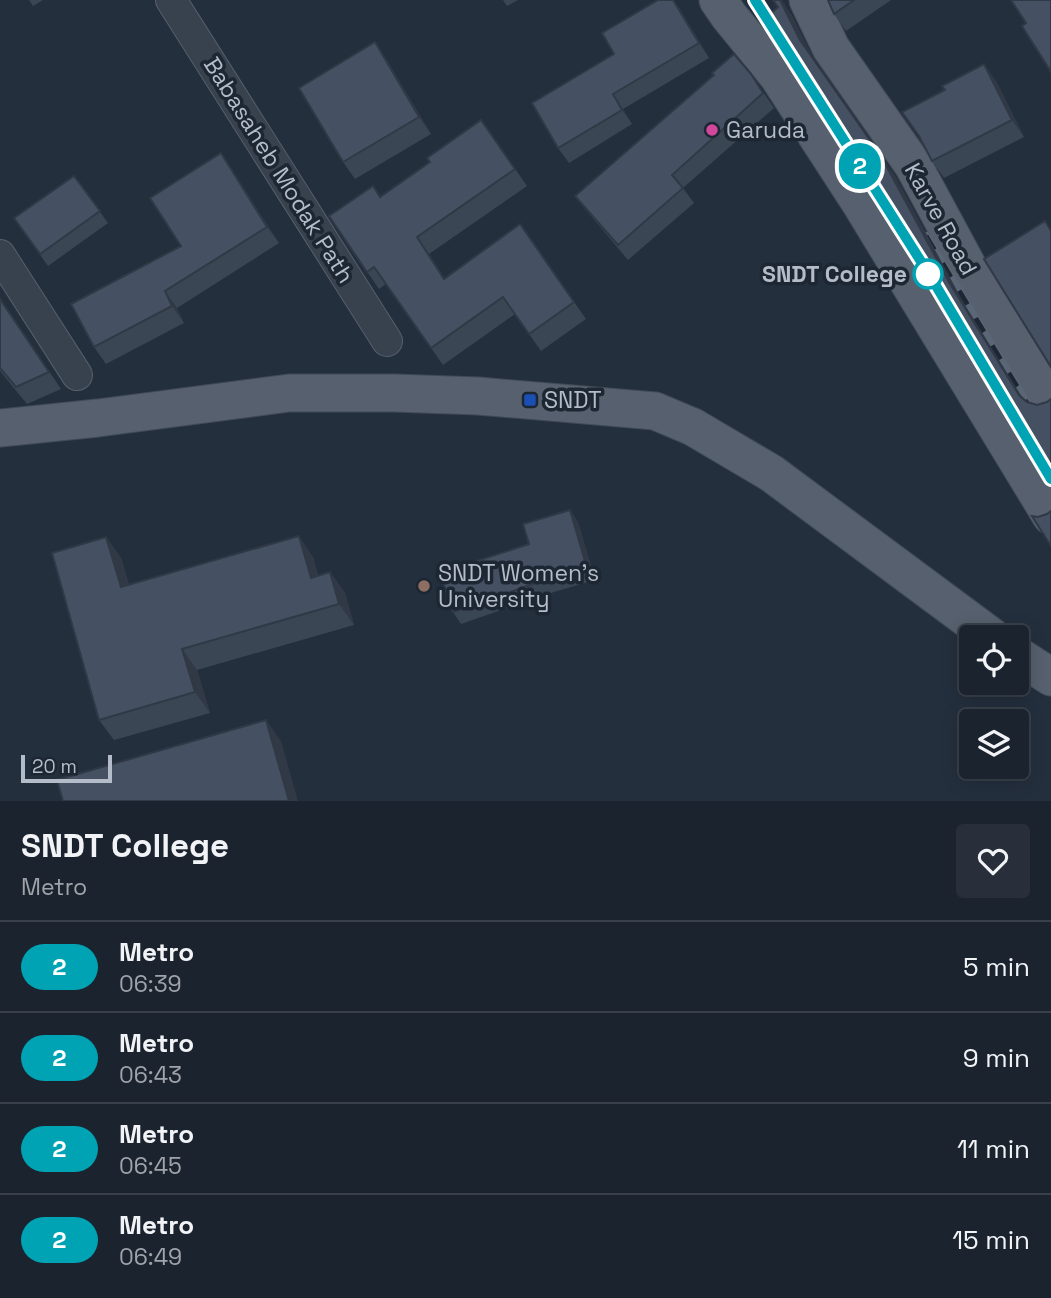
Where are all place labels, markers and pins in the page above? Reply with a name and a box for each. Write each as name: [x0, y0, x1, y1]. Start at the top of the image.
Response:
place label: Garuda: [726, 115, 805, 145]
marker: Garuda: [704, 122, 720, 138]
place label: SNDT College: [762, 259, 907, 289]
marker: SNDT College: [913, 259, 943, 289]
place label: SNDT: [544, 385, 601, 415]
marker: SNDT: [522, 392, 538, 408]
place label: SNDT Women's University: [438, 558, 599, 614]
marker: SNDT Women's University: [416, 578, 432, 594]

